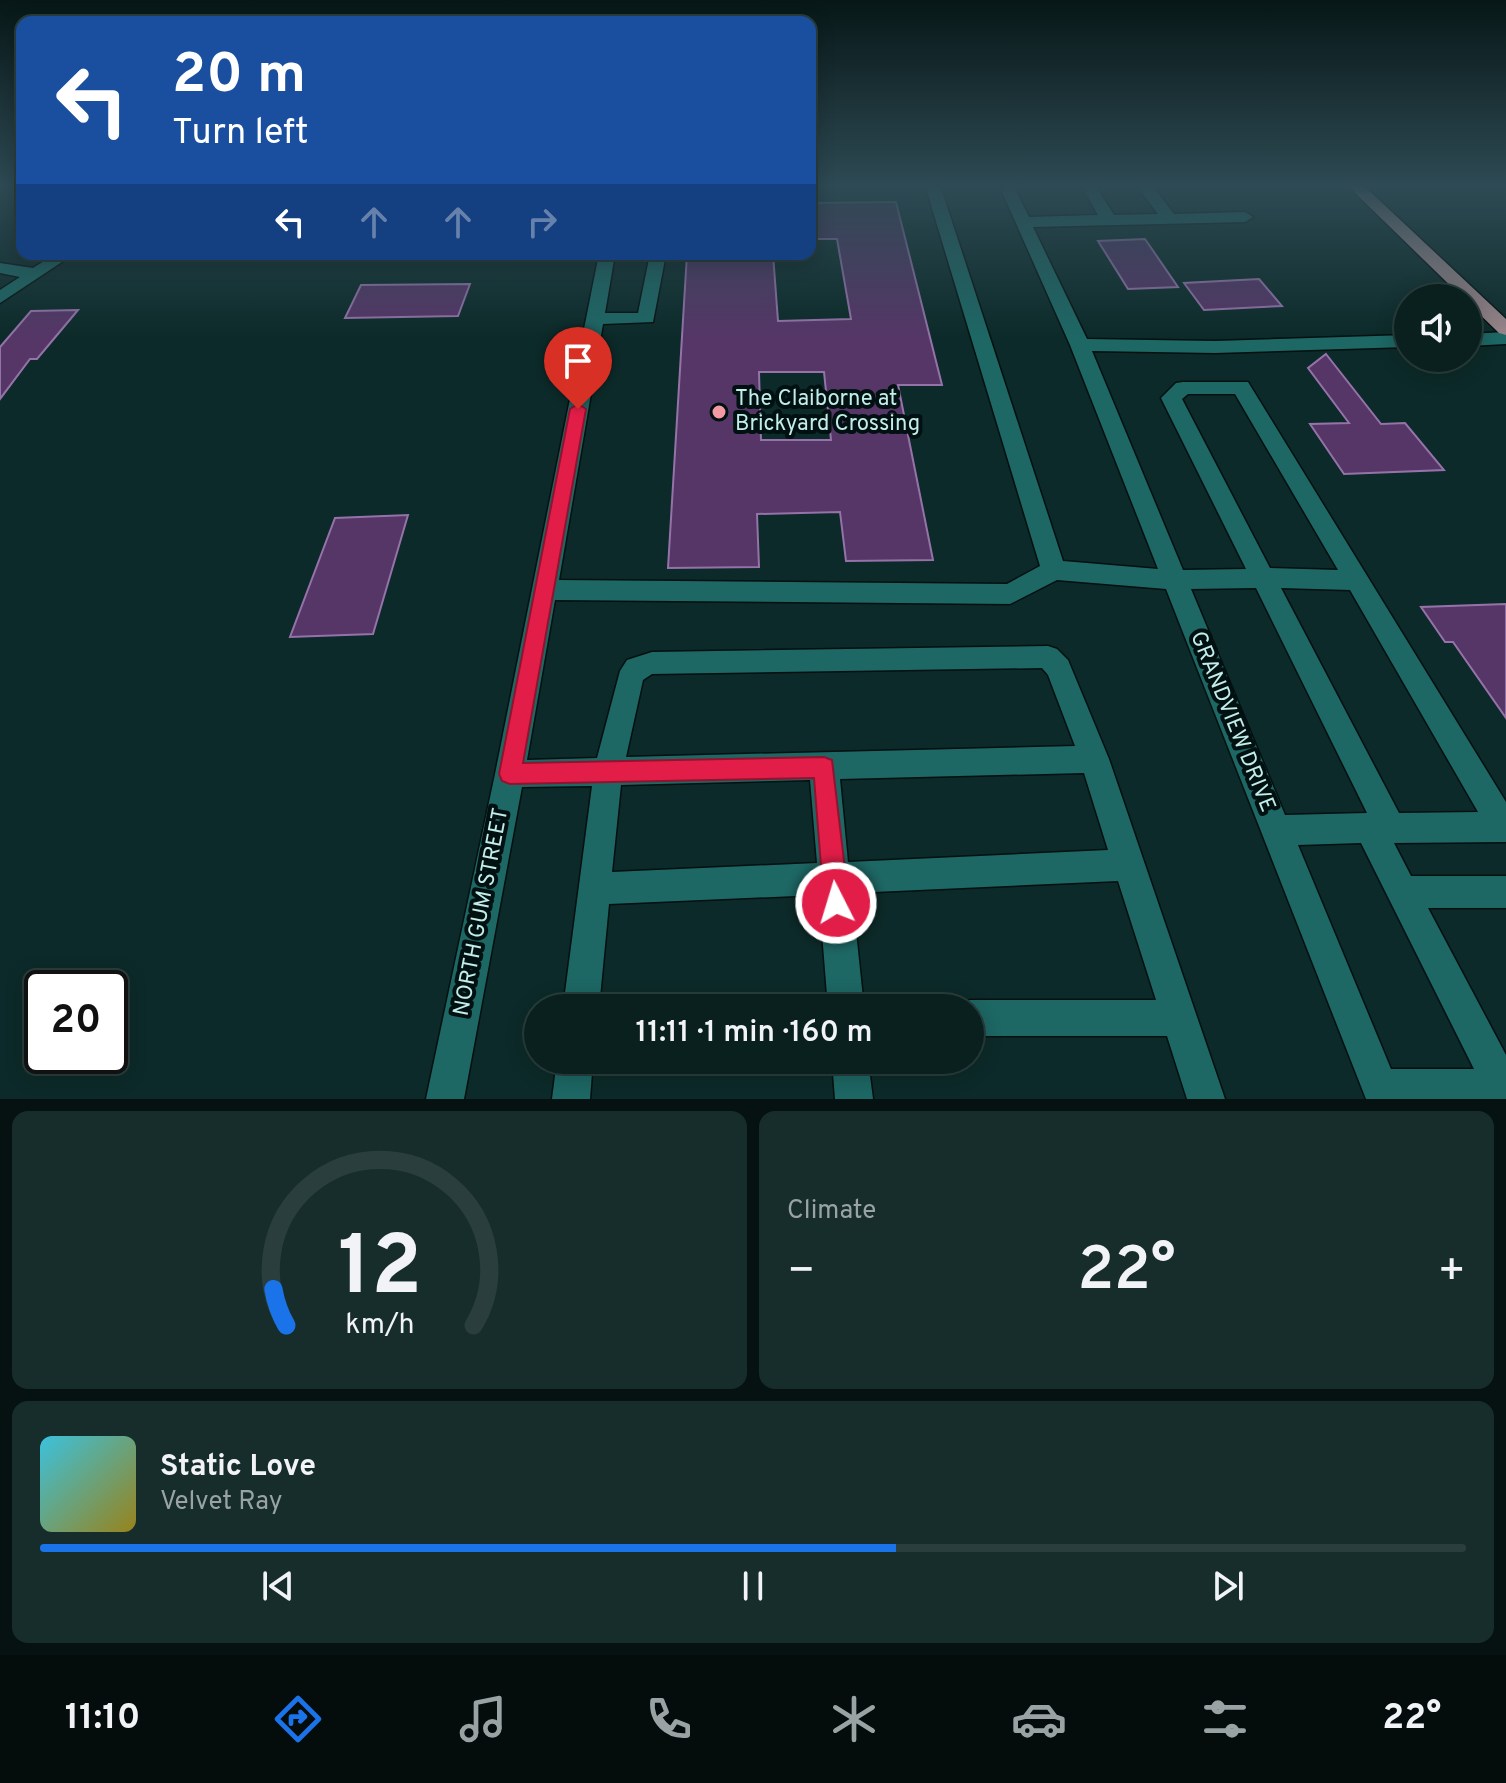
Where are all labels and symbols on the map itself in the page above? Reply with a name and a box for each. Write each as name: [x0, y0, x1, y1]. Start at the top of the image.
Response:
pin: [544, 327, 612, 409]
place label: The Claiborne at Brickyard Crossing: [735, 386, 920, 438]
marker: The Claiborne at Brickyard Crossing: [710, 403, 728, 421]
street label: GRANDVIEW DRIVE: [1183, 628, 1281, 816]
street label: NORTH GUM STREET: [449, 806, 515, 1018]
position arrow: [794, 861, 878, 945]
speed limit sign: 20: [24, 970, 128, 1074]

